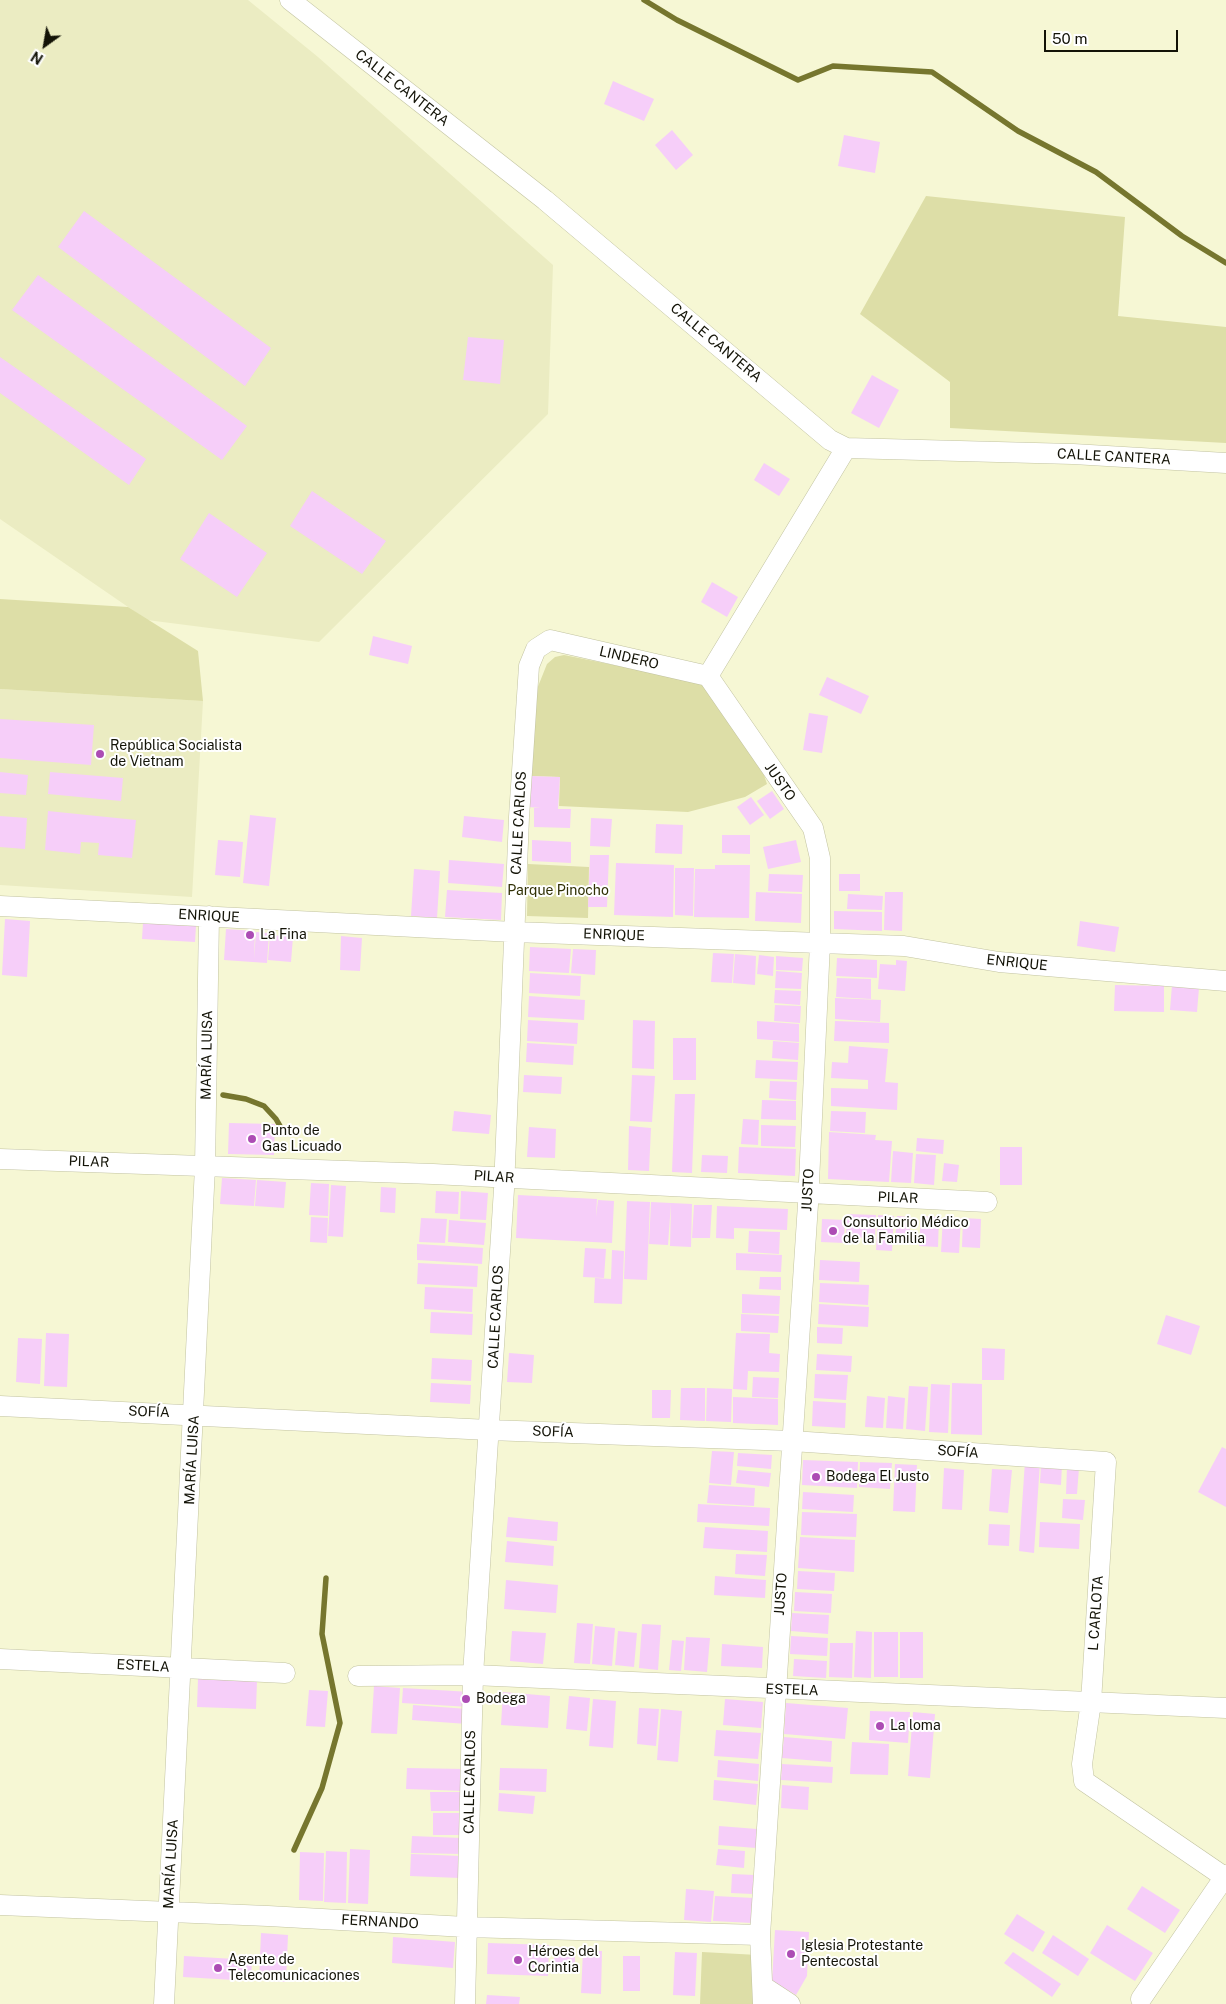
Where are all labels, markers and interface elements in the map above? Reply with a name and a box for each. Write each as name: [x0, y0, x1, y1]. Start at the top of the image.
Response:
north arrow: [20, 20, 70, 70]
scale bar: [1046, 20, 1180, 52]
text: 50 m: [1052, 30, 1087, 47]
street label: CALLE CANTERA: [352, 46, 452, 130]
text: N: [28, 48, 46, 67]
street label: CALLE CANTERA: [667, 300, 765, 386]
street label: CALLE CANTERA: [1057, 446, 1171, 468]
street label: LINDERO: [598, 643, 660, 673]
place label: República Socialista de Vietnam: [110, 738, 242, 770]
marker: República Socialista de Vietnam: [94, 748, 106, 760]
street label: JUSTO: [761, 760, 799, 804]
street label: CALLE CARLOS: [508, 771, 530, 875]
park label: Parque Pinocho: [507, 883, 609, 899]
street label: ENRIQUE: [178, 906, 240, 926]
street label: ENRIQUE: [583, 926, 645, 944]
place label: La Fina: [260, 927, 307, 943]
marker: La Fina: [244, 929, 256, 941]
street label: ENRIQUE: [986, 951, 1048, 975]
street label: MARÍA LUISA: [198, 1010, 216, 1100]
place label: Punto de Gas Licuado: [262, 1123, 342, 1156]
marker: Punto de Gas Licuado: [246, 1133, 258, 1145]
street label: PILAR: [68, 1153, 110, 1171]
street label: PILAR: [473, 1167, 515, 1187]
street label: JUSTO: [798, 1168, 818, 1212]
street label: PILAR: [877, 1189, 919, 1207]
place label: Consultorio Médico de la Familia: [843, 1215, 969, 1248]
marker: Consultorio Médico de la Familia: [827, 1225, 839, 1237]
street label: CALLE CARLOS: [485, 1265, 507, 1369]
street label: SOFÍA: [128, 1403, 170, 1421]
street label: MARÍA LUISA: [181, 1415, 203, 1505]
street label: SOFÍA: [532, 1423, 574, 1441]
street label: SOFÍA: [937, 1442, 979, 1462]
place label: Bodega El Justo: [826, 1469, 929, 1485]
marker: Bodega El Justo: [810, 1471, 822, 1483]
street label: JUSTO: [771, 1572, 791, 1616]
street label: L CARLOTA: [1085, 1575, 1107, 1651]
street label: ESTELA: [116, 1656, 170, 1676]
street label: ESTELA: [765, 1681, 819, 1699]
place label: Bodega: [476, 1691, 526, 1707]
marker: Bodega: [460, 1693, 472, 1705]
place label: La loma: [890, 1718, 941, 1734]
marker: La loma: [874, 1720, 886, 1732]
street label: CALLE CARLOS: [461, 1730, 479, 1834]
street label: MARÍA LUISA: [160, 1819, 182, 1909]
street label: FERNANDO: [341, 1912, 419, 1932]
place label: Iglesia Protestante Pentecostal: [801, 1938, 923, 1970]
place label: Héroes del Corintia: [528, 1944, 599, 1976]
marker: Iglesia Protestante Pentecostal: [785, 1948, 797, 1960]
place label: Agente de Telecomunicaciones: [228, 1952, 360, 1984]
marker: Héroes del Corintia: [512, 1954, 524, 1966]
marker: Agente de Telecomunicaciones: [212, 1962, 224, 1974]

